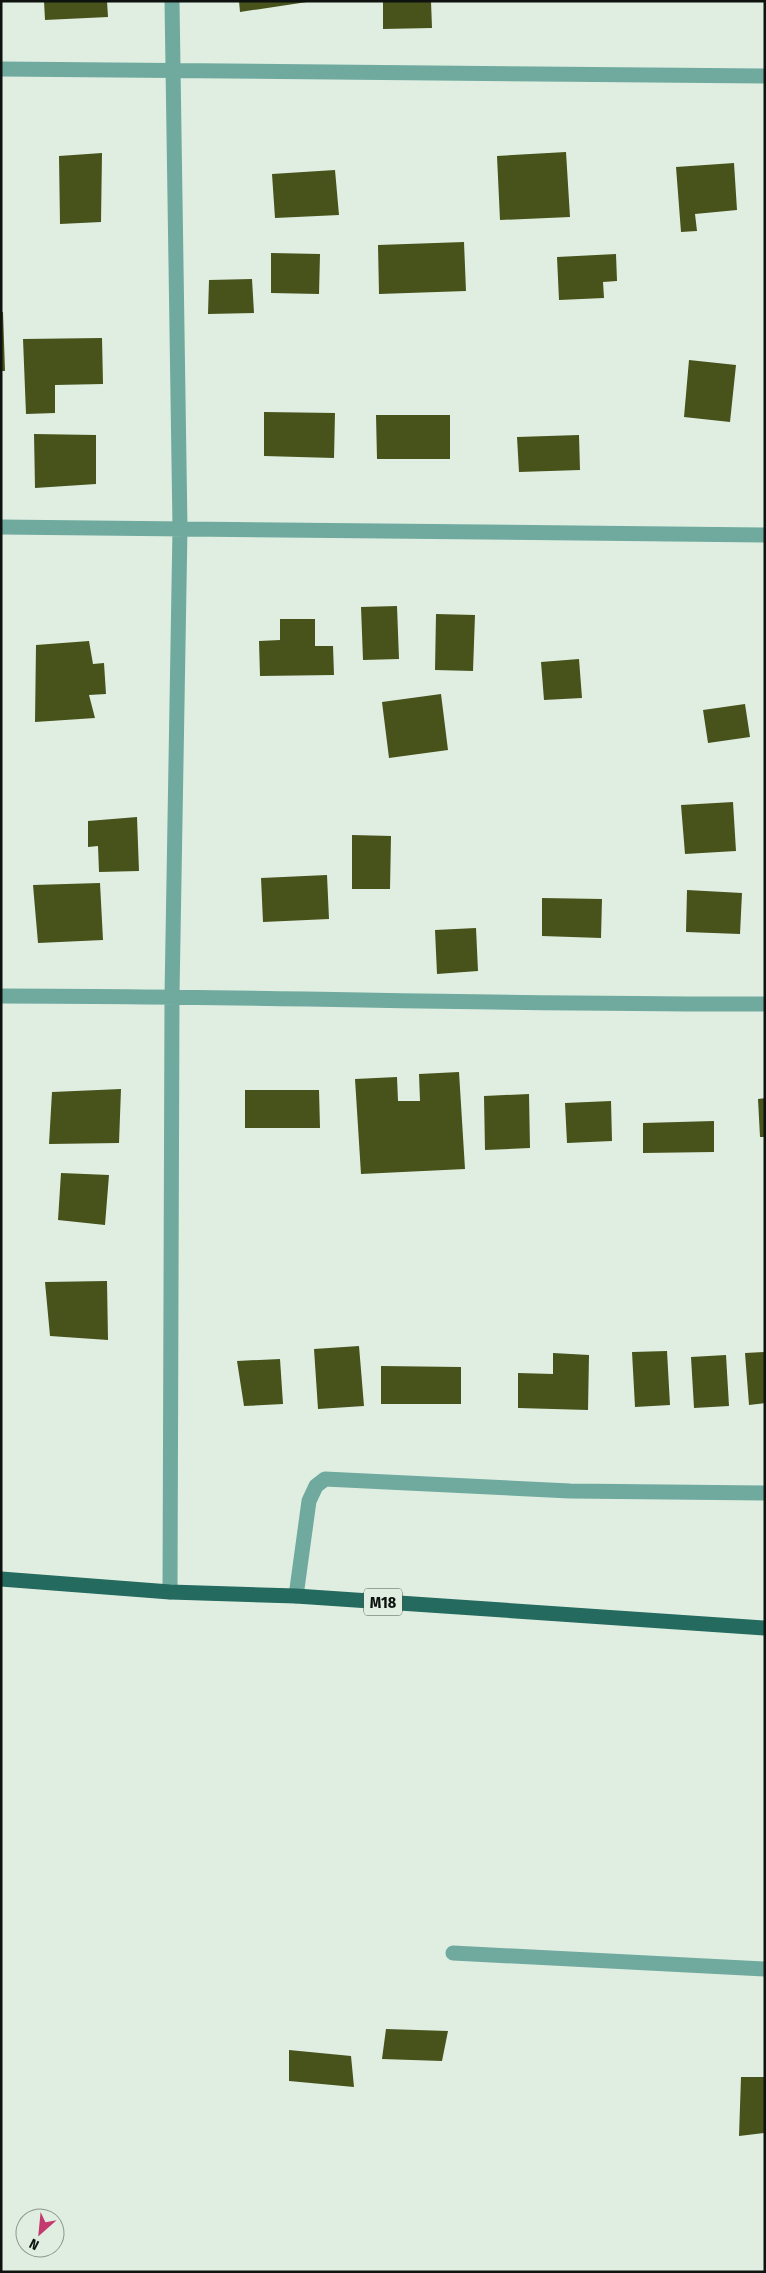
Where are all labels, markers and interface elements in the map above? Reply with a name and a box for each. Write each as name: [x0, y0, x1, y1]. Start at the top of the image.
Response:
road number: M18: [364, 1588, 402, 1615]
north arrow: [15, 2208, 65, 2258]
text: N: [27, 2235, 42, 2254]

